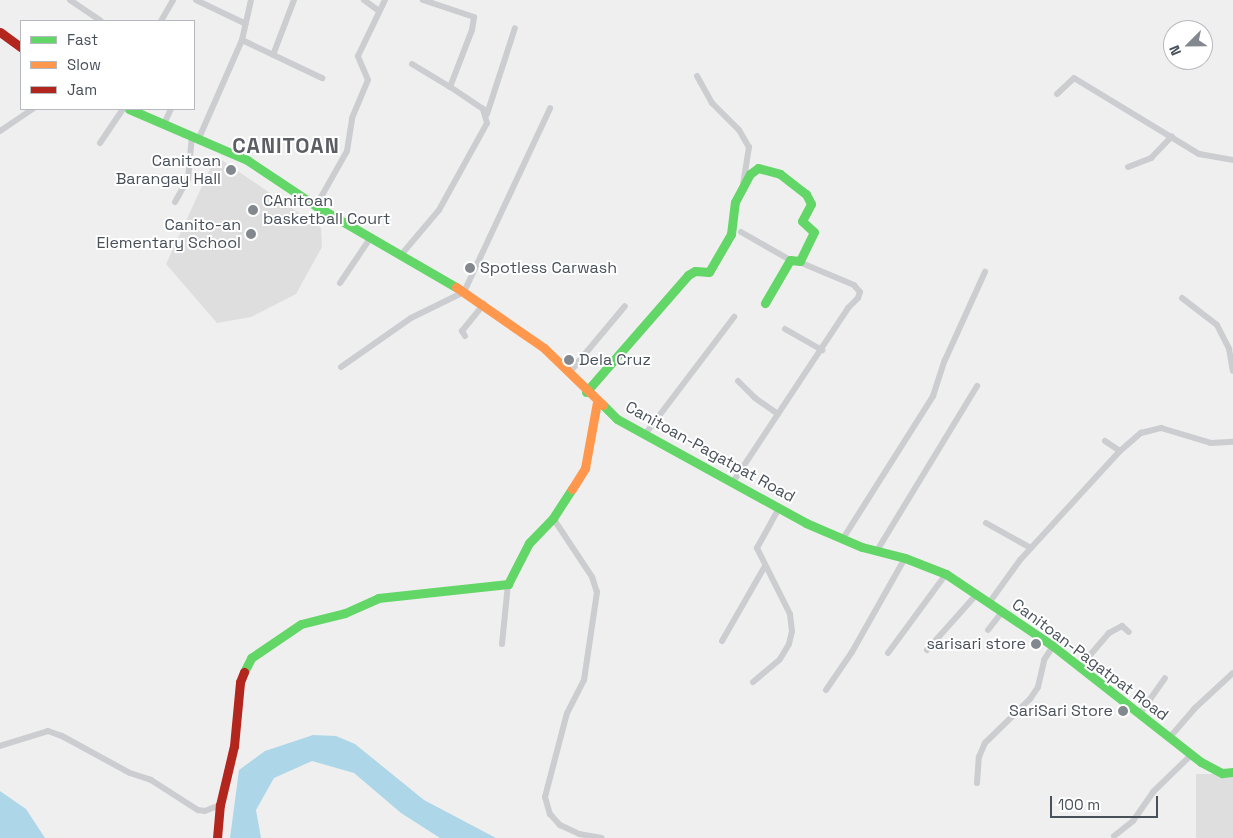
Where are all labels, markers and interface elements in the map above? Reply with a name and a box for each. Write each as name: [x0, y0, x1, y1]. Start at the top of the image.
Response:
legend: [20, 20, 195, 110]
north arrow: [1163, 20, 1213, 70]
text: Fast: [67, 30, 98, 49]
text: N: [1165, 43, 1185, 58]
text: Slow: [67, 55, 101, 74]
text: Jam: [67, 80, 97, 99]
district label: CANITOAN: [231, 133, 341, 159]
place label: Canitoan Barangay Hall: [116, 151, 221, 189]
marker: Canitoan Barangay Hall: [225, 164, 237, 176]
place label: CAnitoan basketball Court: [263, 191, 390, 229]
marker: CAnitoan basketball Court: [247, 204, 259, 216]
place label: Canito-an Elementary School: [96, 215, 241, 253]
marker: Canito-an Elementary School: [245, 228, 257, 240]
place label: Spotless Carwash: [480, 258, 617, 278]
marker: Spotless Carwash: [464, 262, 476, 274]
place label: Dela Cruz: [579, 350, 651, 370]
marker: Dela Cruz: [563, 354, 575, 366]
street label: Canitoan-Pagatpat Road: [622, 397, 798, 507]
street label: Canitoan-Pagatpat Road: [1008, 595, 1172, 725]
place label: sarisari store: [926, 634, 1026, 654]
marker: sarisari store: [1030, 638, 1042, 650]
place label: SariSari Store: [1009, 701, 1113, 721]
marker: SariSari Store: [1117, 705, 1129, 717]
scale bar: [1053, 786, 1160, 818]
text: 100 m: [1058, 795, 1100, 814]

